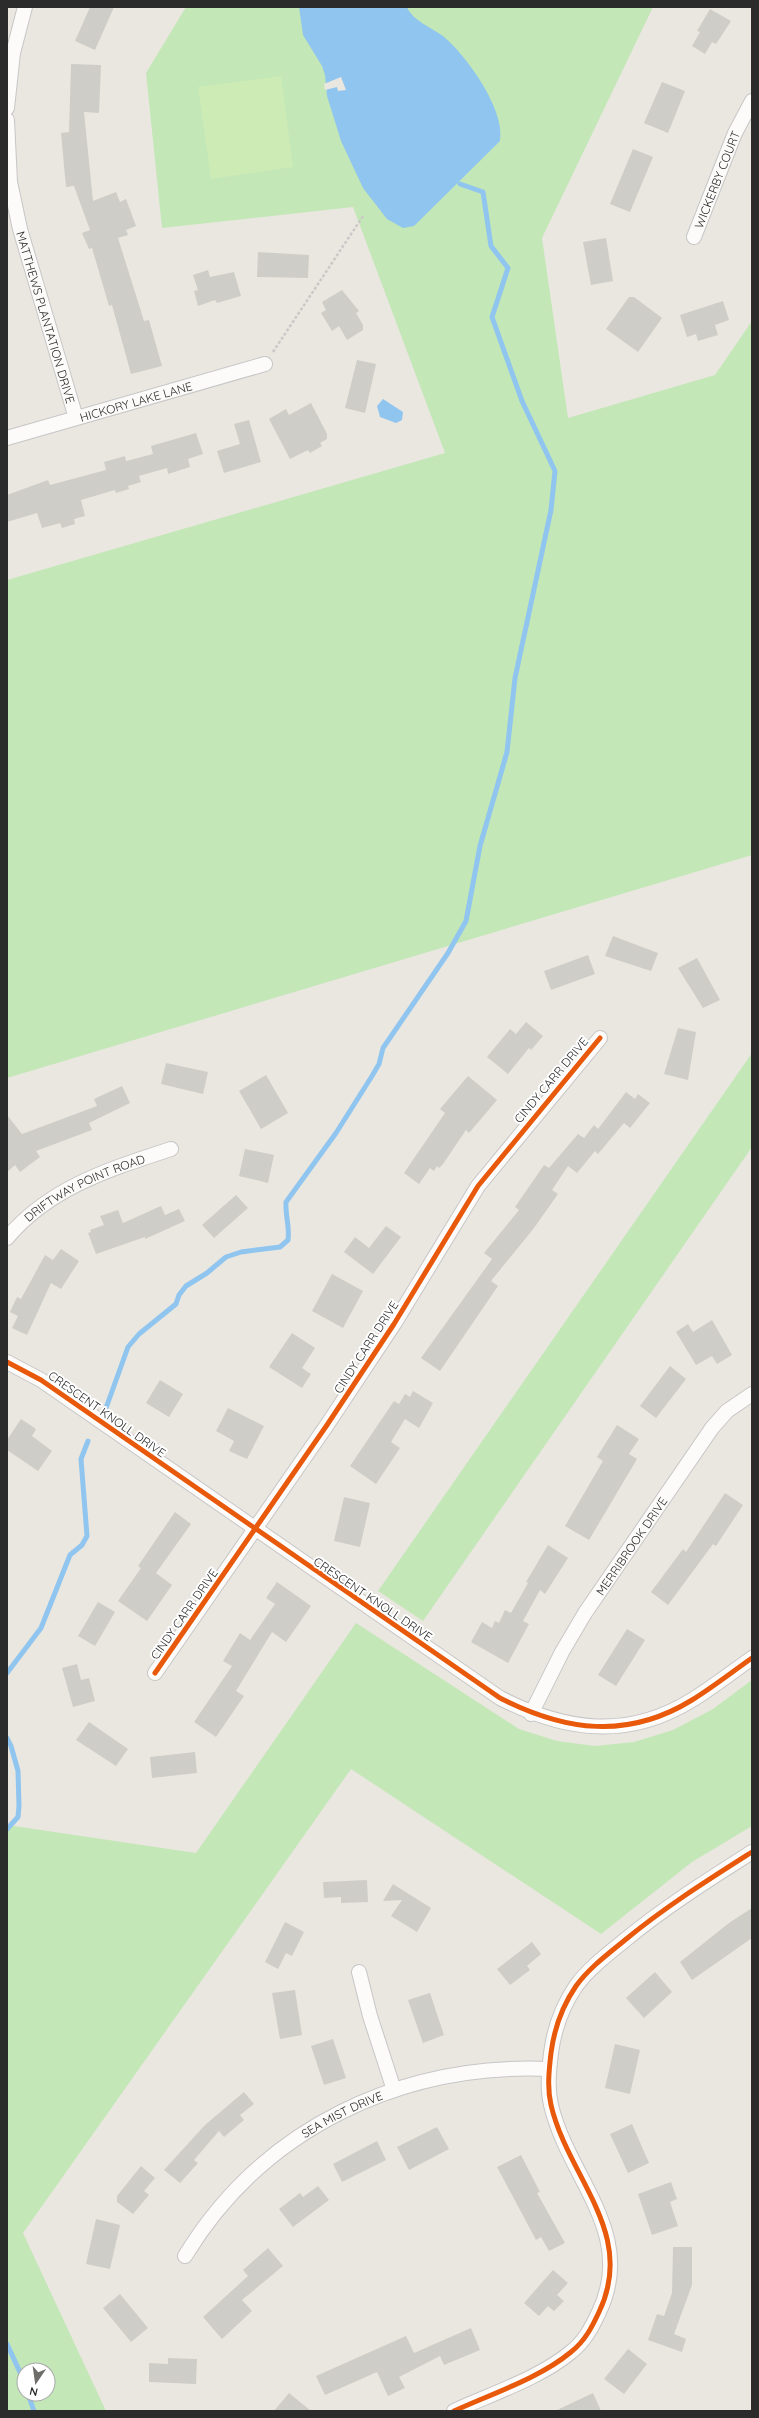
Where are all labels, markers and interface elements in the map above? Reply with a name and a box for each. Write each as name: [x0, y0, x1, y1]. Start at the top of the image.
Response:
street label: WICKERBY COURT: [691, 128, 743, 230]
street label: MATTHEWS PLANTATION DRIVE: [14, 229, 79, 405]
street label: HICKORY LAKE LANE: [78, 378, 194, 424]
street label: CINDY CARR DRIVE: [511, 1034, 591, 1126]
street label: DRIFTWAY POINT ROAD: [21, 1151, 147, 1224]
street label: CINDY CARR DRIVE: [330, 1298, 402, 1396]
street label: CRESCENT KNOLL DRIVE: [45, 1368, 169, 1460]
street label: MERRIBROOK DRIVE: [592, 1494, 670, 1598]
street label: CRESCENT KNOLL DRIVE: [311, 1554, 435, 1644]
street label: CINDY CARR DRIVE: [147, 1566, 221, 1662]
street label: SEA MIST DRIVE: [298, 2087, 385, 2141]
north arrow: [16, 2362, 56, 2402]
text: N: [28, 2384, 39, 2399]

